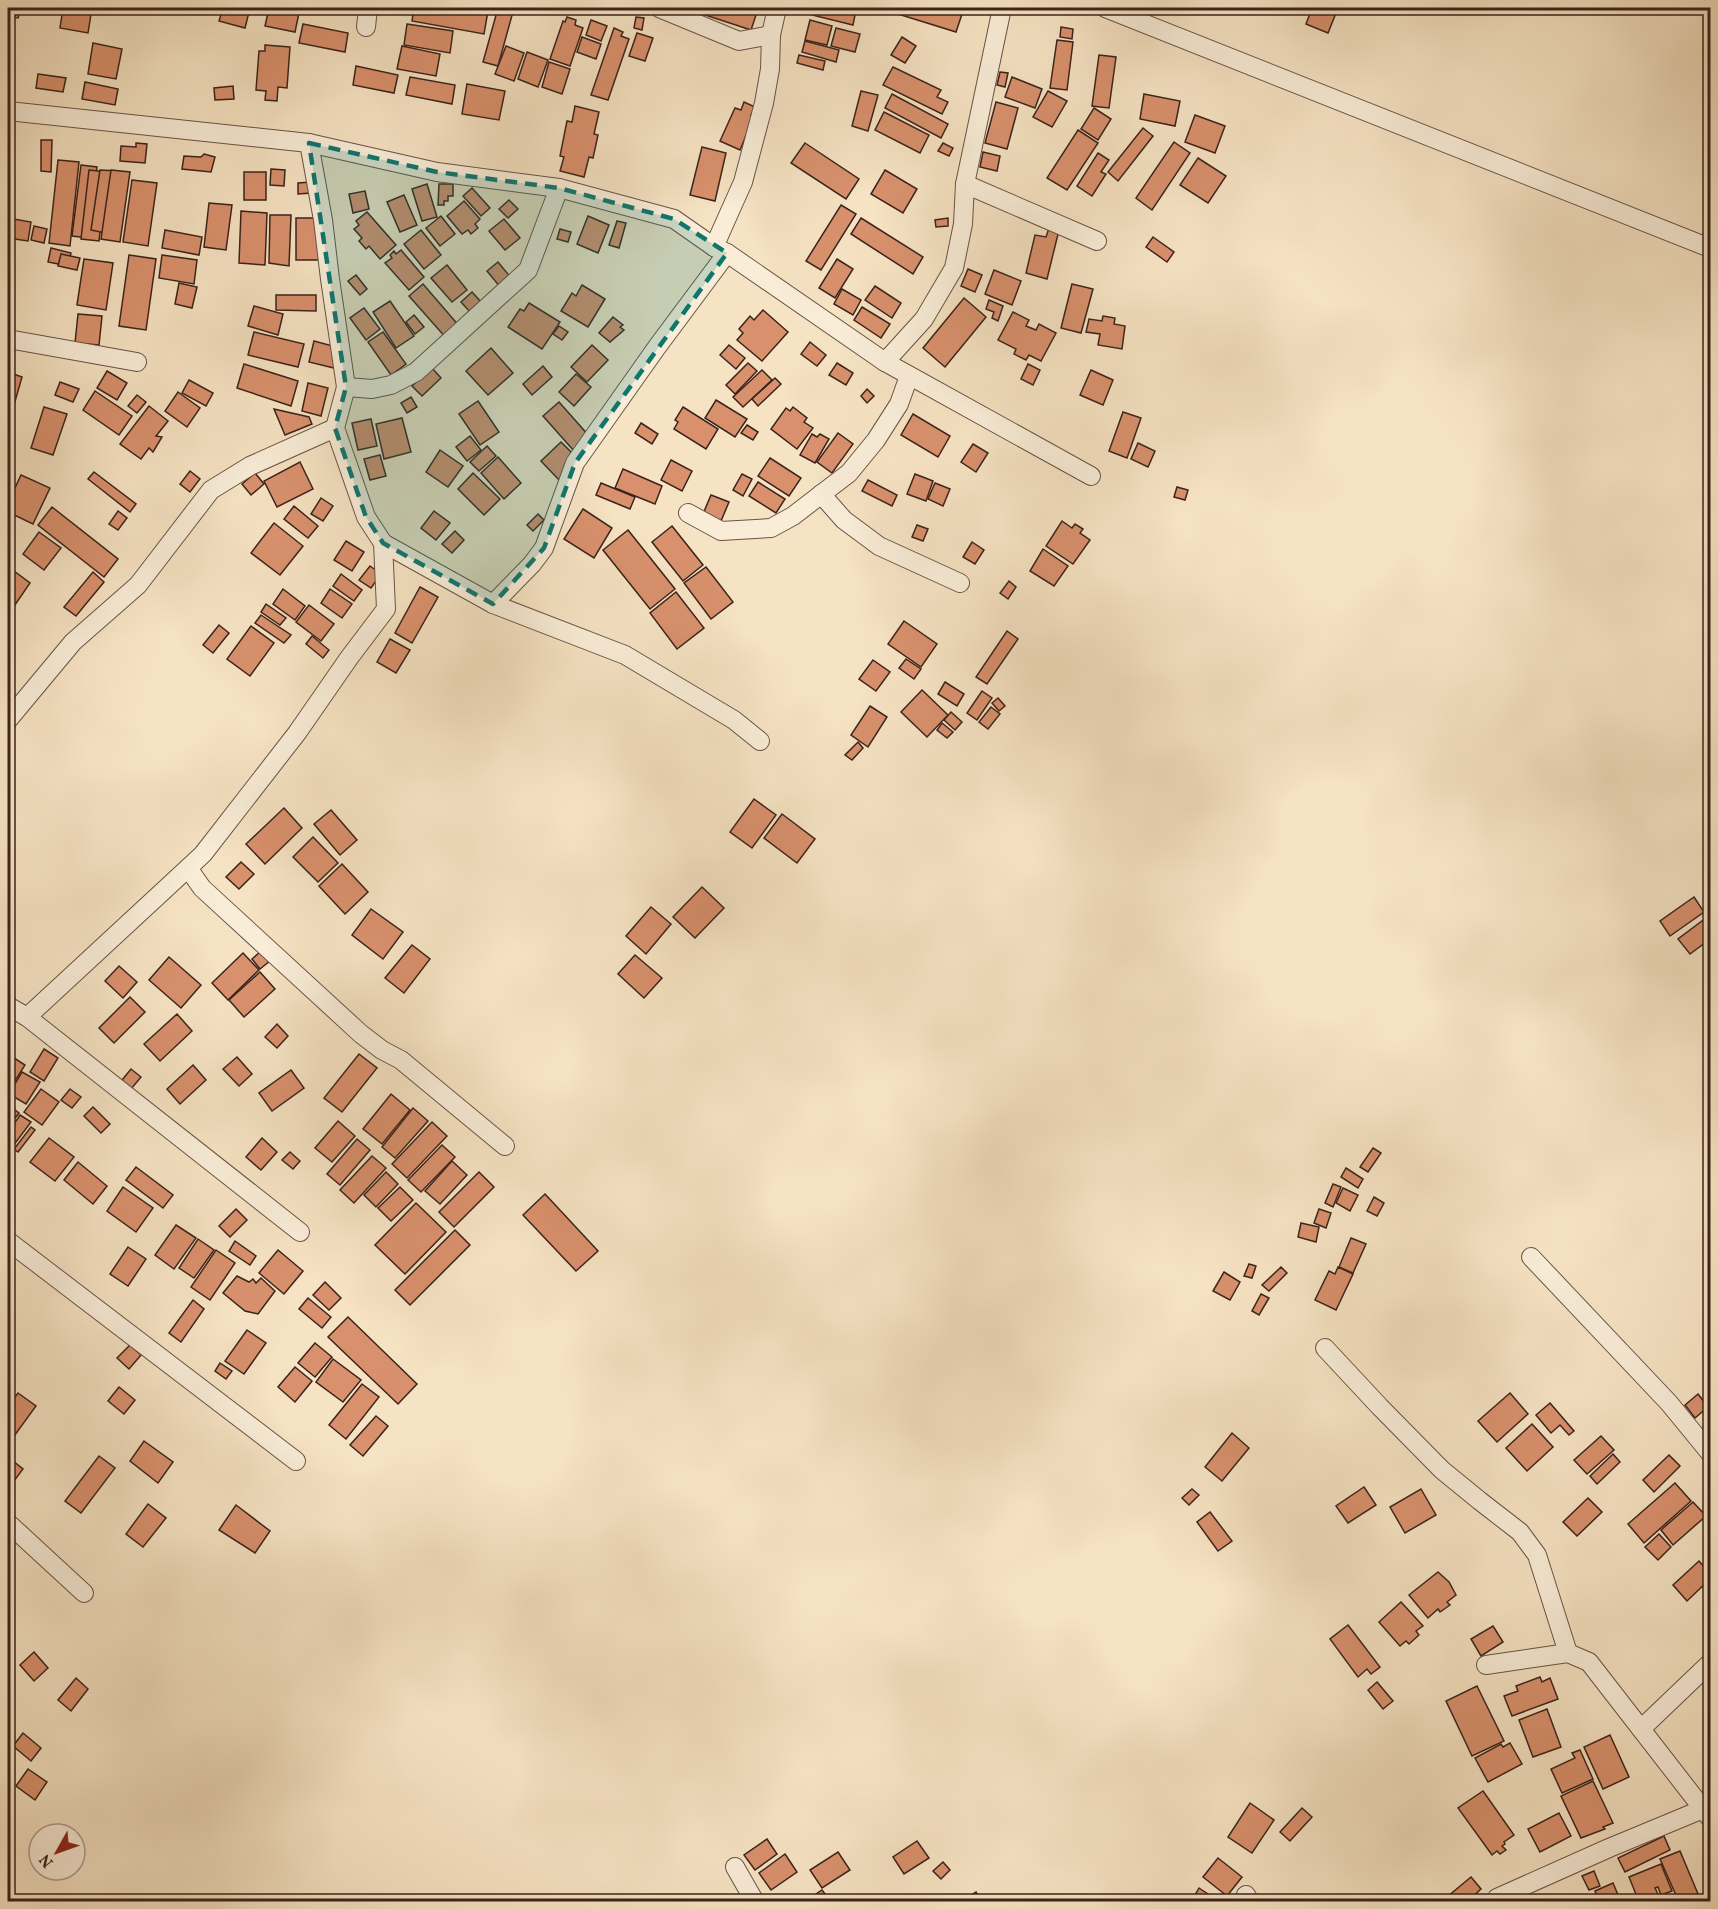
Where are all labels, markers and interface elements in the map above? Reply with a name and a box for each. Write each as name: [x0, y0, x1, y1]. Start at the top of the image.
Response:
north arrow: [27, 1822, 87, 1882]
text: N: [35, 1849, 59, 1872]

